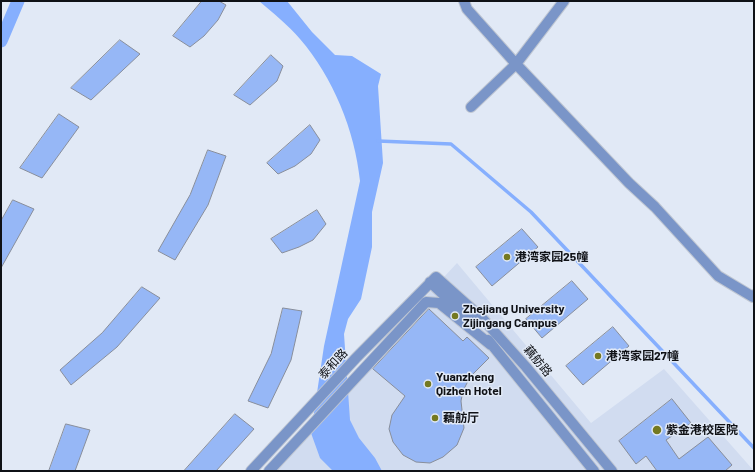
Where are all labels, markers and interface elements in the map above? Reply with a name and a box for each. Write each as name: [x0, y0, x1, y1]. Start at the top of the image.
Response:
place label: 港湾家园25幢: [515, 250, 588, 264]
marker: 港湾家园25幢: [502, 252, 512, 262]
place label: Zhejiang University Zijingang Campus: [463, 302, 565, 330]
marker: Zhejiang University Zijingang Campus: [450, 311, 460, 321]
street label: 藕舫路: [521, 343, 555, 379]
street label: 泰和路: [315, 346, 351, 382]
place label: 港湾家园27幢: [606, 349, 679, 363]
marker: 港湾家园27幢: [593, 351, 603, 361]
place label: Yuanzheng Qizhen Hotel: [436, 370, 502, 398]
marker: Yuanzheng Qizhen Hotel: [423, 379, 433, 389]
place label: 藕舫厅: [443, 411, 479, 425]
marker: 藕舫厅: [430, 413, 440, 423]
place label: 紫金港校医院: [666, 423, 738, 437]
marker: 紫金港校医院: [651, 424, 663, 436]

